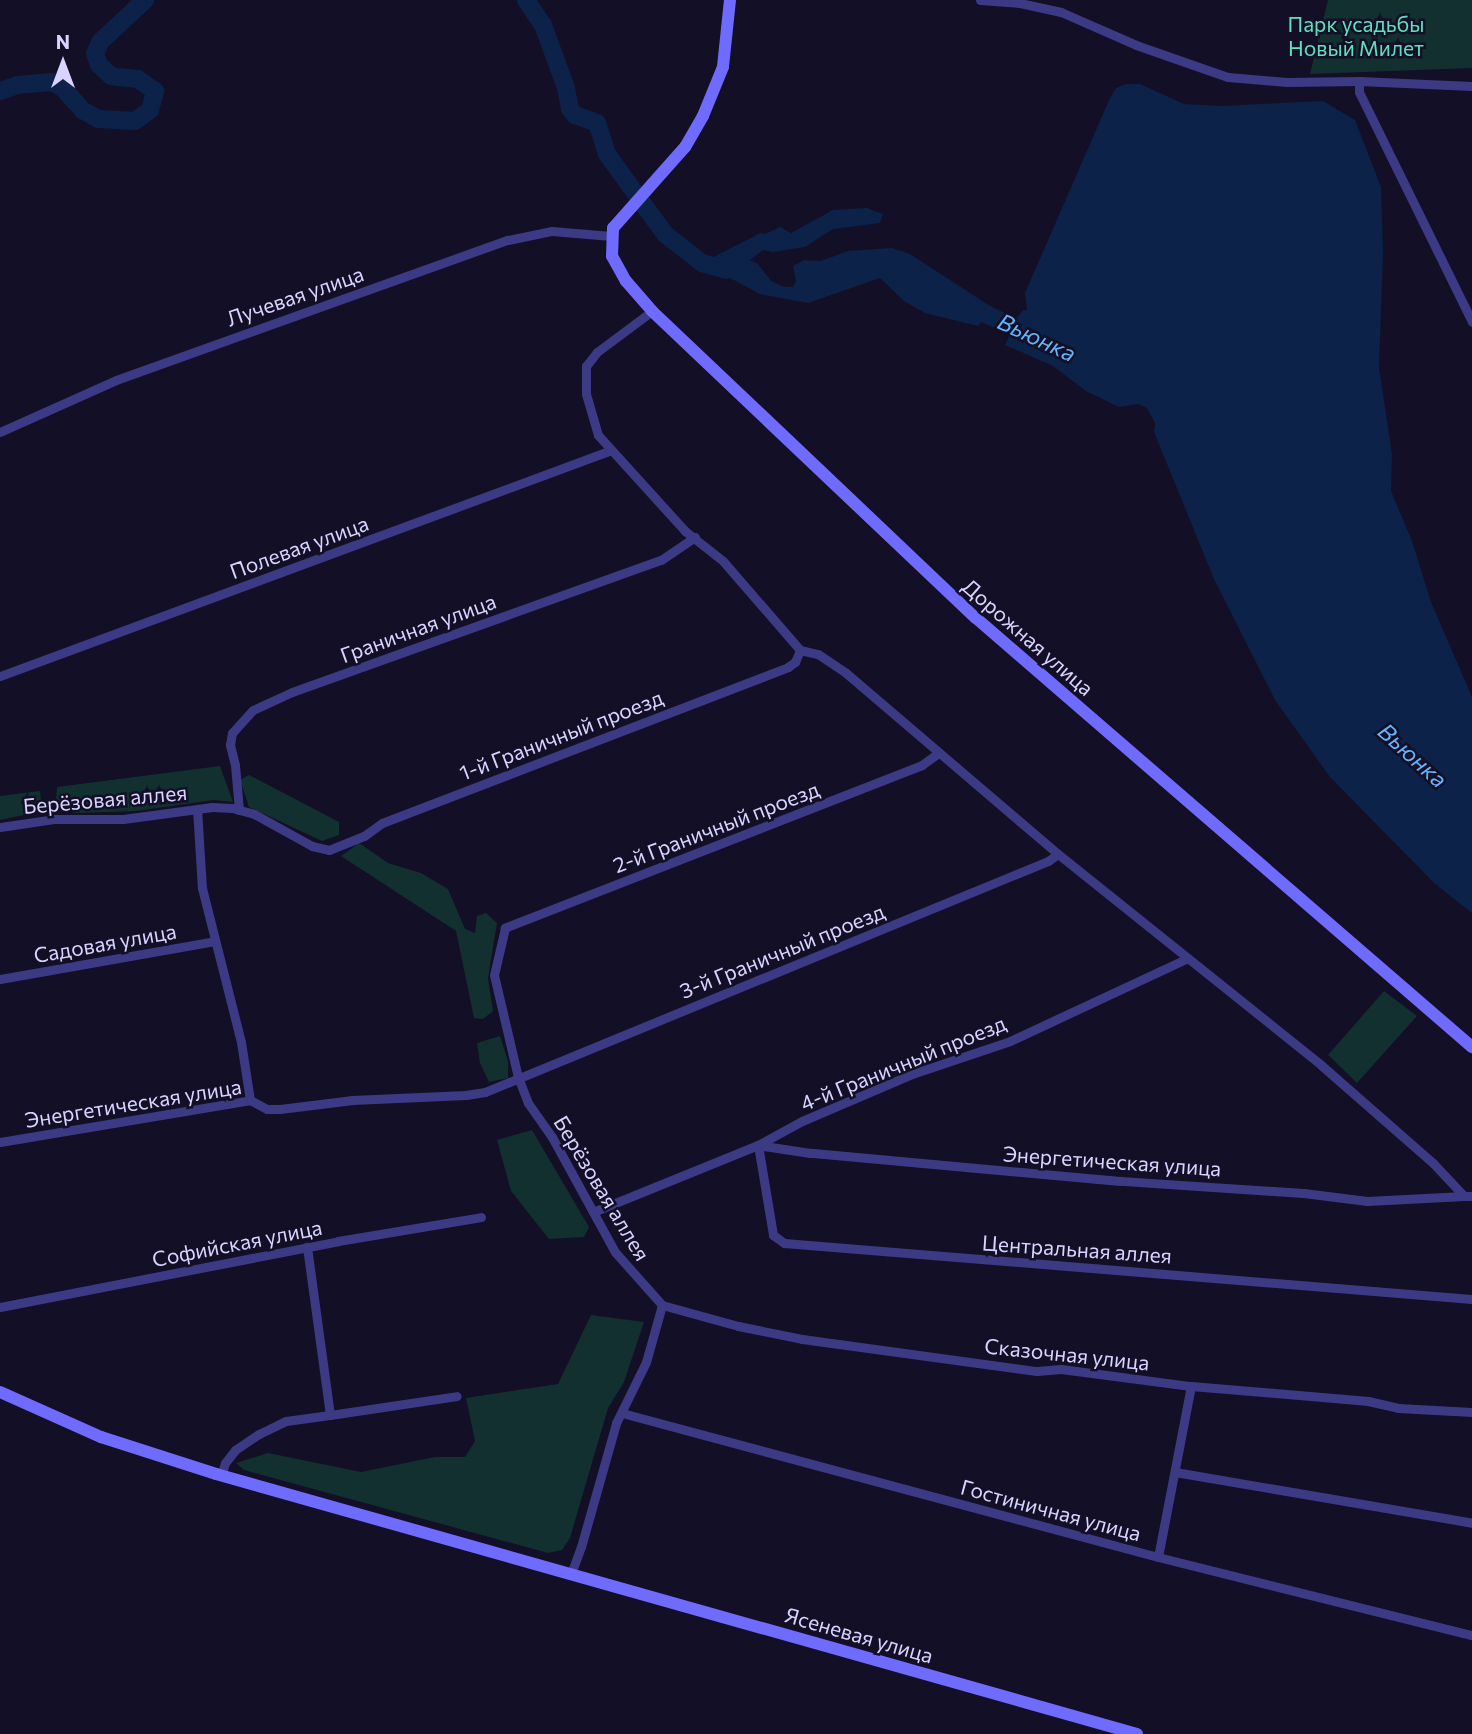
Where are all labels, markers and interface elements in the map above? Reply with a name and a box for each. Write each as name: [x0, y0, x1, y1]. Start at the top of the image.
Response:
park label: Парк усадьбы Новый Милет: [1288, 11, 1424, 61]
north arrow: [28, 28, 98, 98]
text: N: [56, 30, 70, 53]
street label: Лучевая улица: [223, 261, 367, 331]
water label: Вьюнка: [994, 307, 1080, 367]
street label: Полевая улица: [226, 510, 372, 584]
street label: Дорожная улица: [957, 573, 1099, 701]
street label: Граничная улица: [337, 588, 499, 668]
street label: 1-й Граничный проезд: [456, 685, 666, 785]
water label: Вьюнка: [1373, 717, 1453, 793]
street label: 2-й Граничный проезд: [609, 776, 823, 878]
street label: Берёзовая аллея: [22, 779, 188, 819]
street label: 3-й Граничный проезд: [676, 898, 888, 1004]
street label: Садовая улица: [32, 918, 178, 968]
street label: 4-й Граничный проезд: [797, 1010, 1009, 1116]
street label: Энергетическая улица: [23, 1073, 243, 1133]
street label: Берёзовая аллея: [549, 1111, 655, 1265]
street label: Энергетическая улица: [1002, 1141, 1222, 1181]
street label: Софийская улица: [150, 1214, 324, 1272]
street label: Центральная аллея: [981, 1230, 1173, 1268]
street label: Сказочная улица: [983, 1333, 1151, 1375]
street label: Гостиничная улица: [958, 1474, 1144, 1546]
street label: Ясеневая улица: [782, 1602, 936, 1668]

